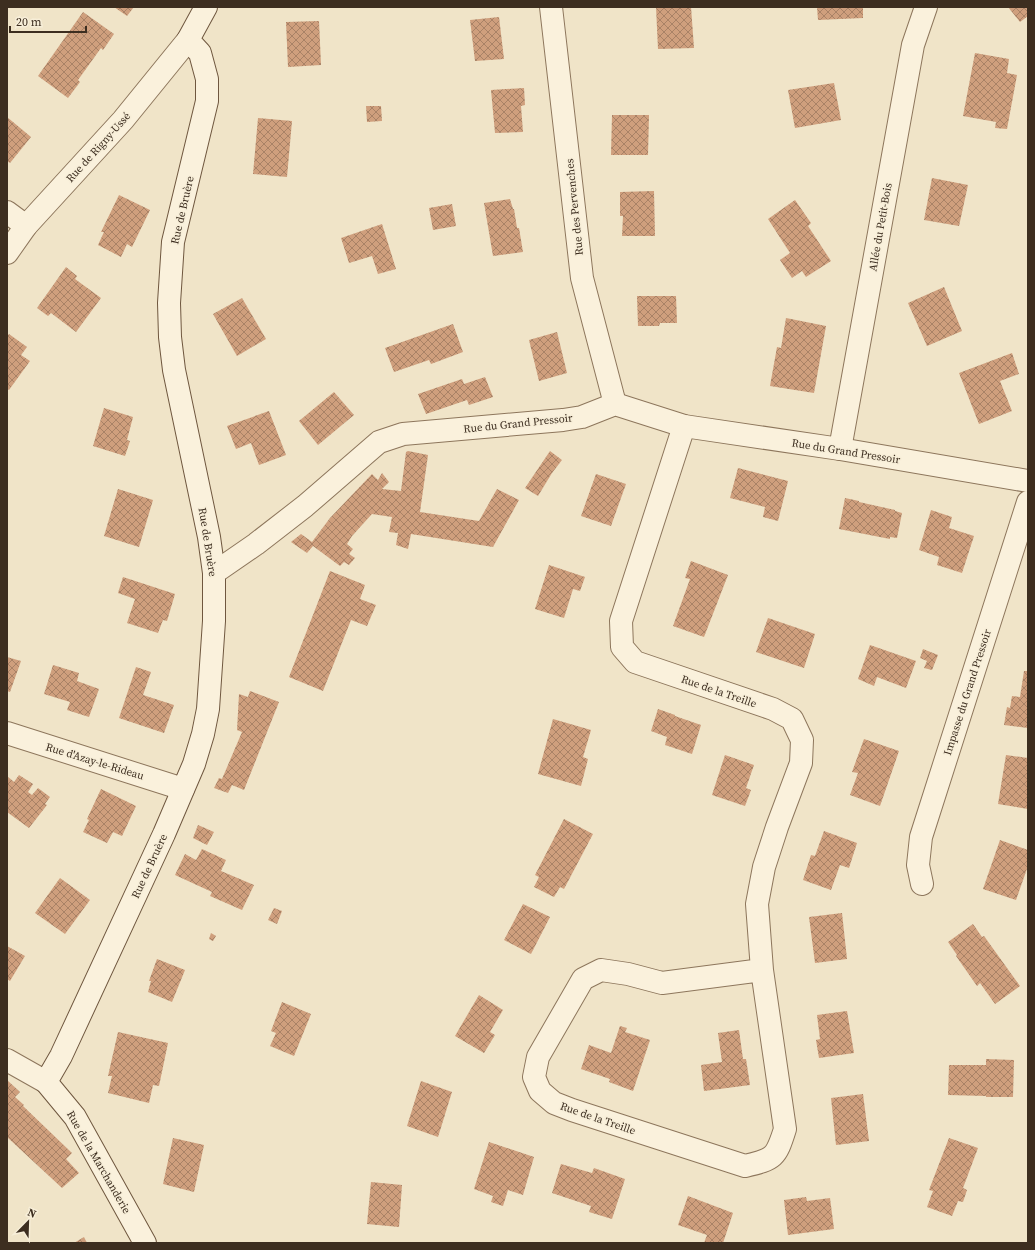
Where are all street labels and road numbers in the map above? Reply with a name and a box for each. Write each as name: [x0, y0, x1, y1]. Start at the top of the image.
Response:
street label: Rue de Rigny-Ussé: [63, 109, 134, 186]
street label: Rue des Pervenches: [562, 158, 587, 256]
street label: Rue de Bruère: [167, 174, 198, 246]
street label: Allée du Petit-Bois: [865, 181, 896, 272]
street label: Rue du Grand Pressoir: [463, 410, 574, 437]
street label: Rue du Grand Pressoir: [791, 436, 902, 468]
street label: Rue de Bruère: [195, 507, 220, 578]
street label: Impasse du Grand Pressoir: [940, 627, 995, 757]
street label: Rue de la Treille: [679, 672, 759, 712]
street label: Rue d'Azay-le-Rideau: [44, 739, 146, 784]
street label: Rue de Bruère: [128, 831, 171, 901]
street label: Rue de la Treille: [558, 1099, 638, 1139]
street label: Rue de la Marchanderie: [63, 1108, 134, 1217]

